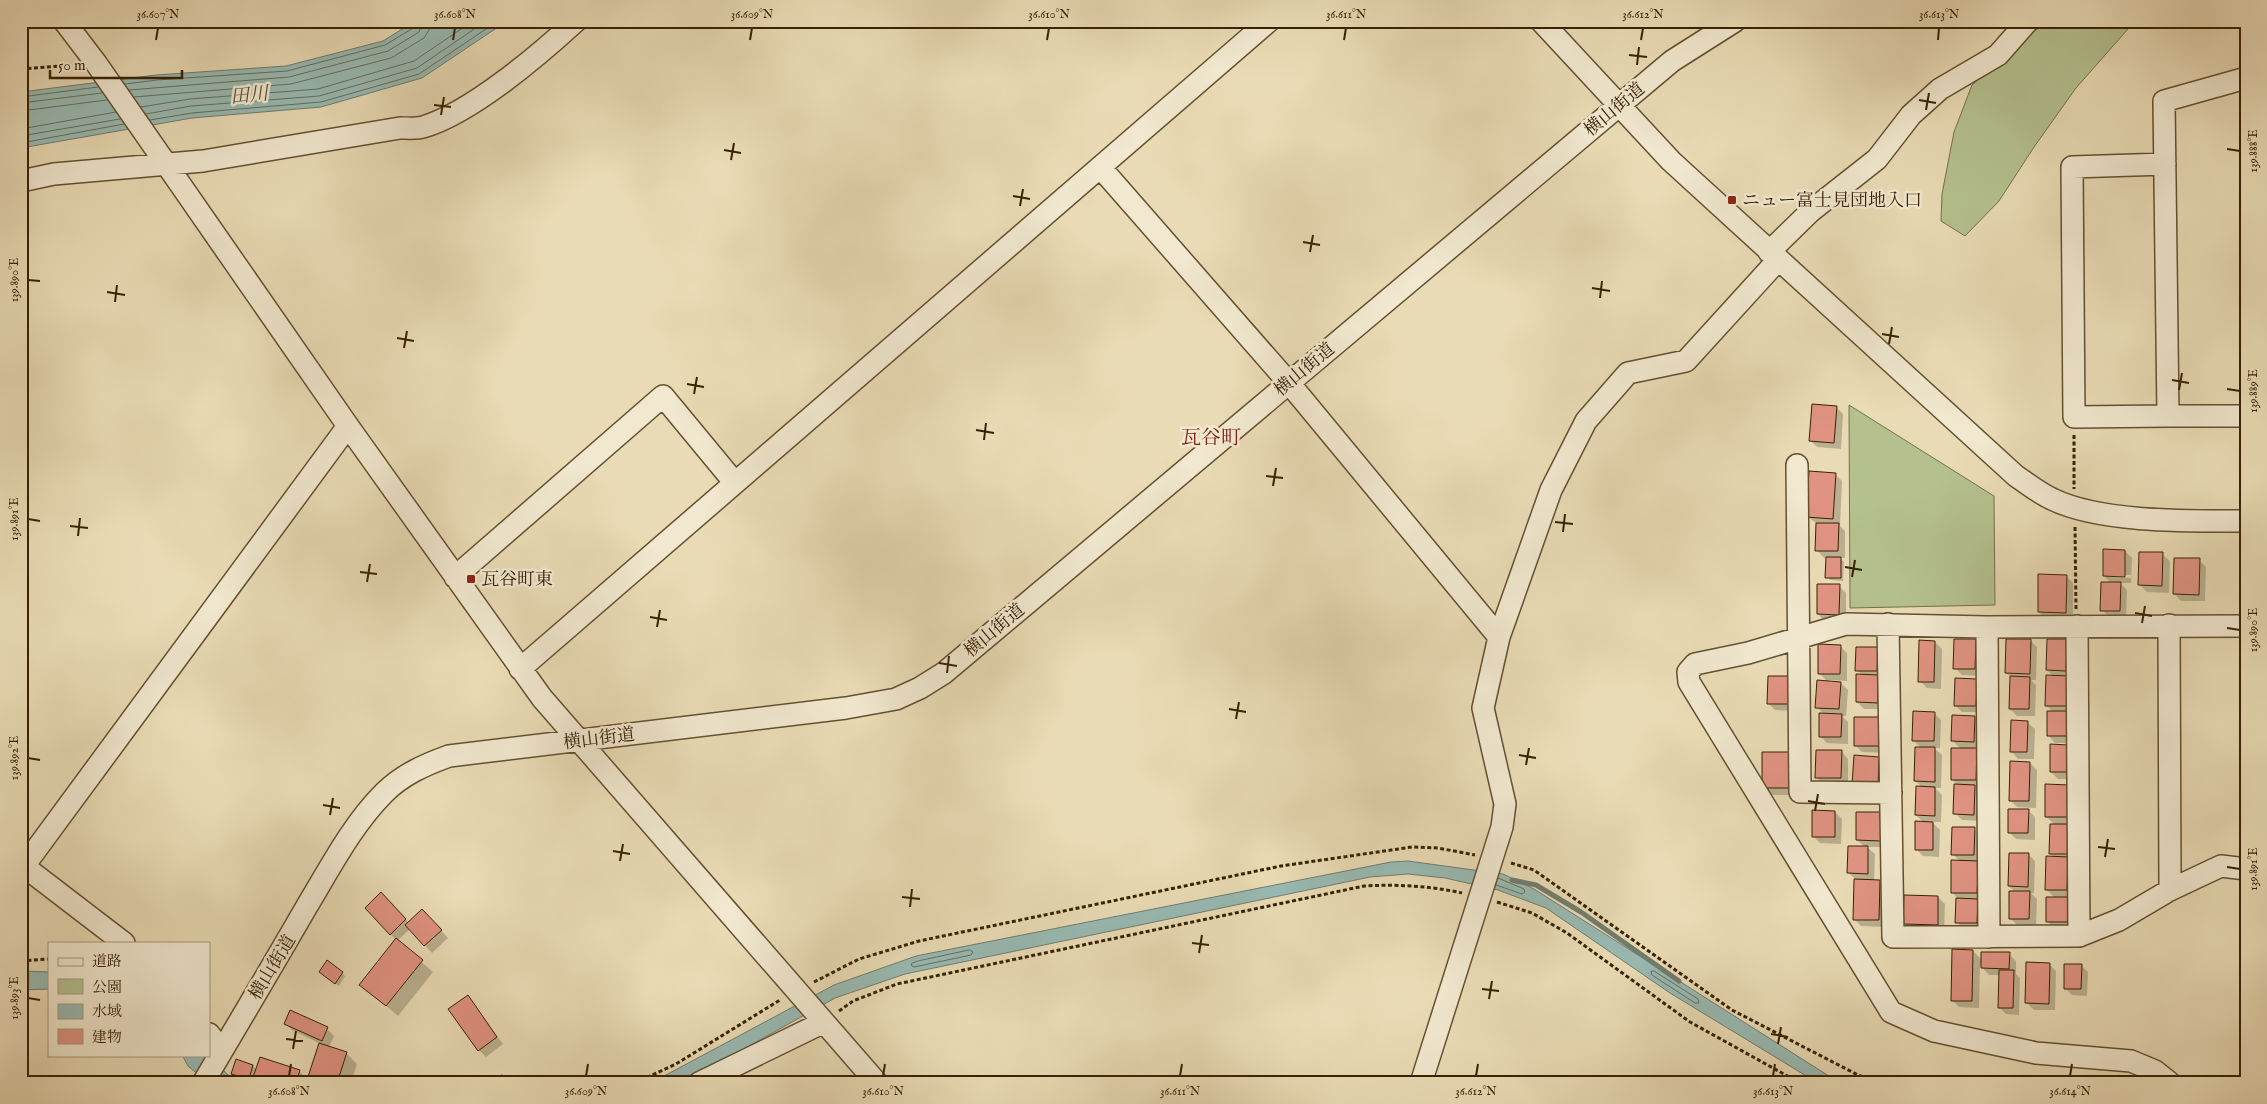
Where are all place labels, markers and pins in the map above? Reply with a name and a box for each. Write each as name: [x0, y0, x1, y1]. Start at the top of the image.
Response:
place label: ニュー富士見団地入口: [1742, 190, 1922, 213]
marker: ニュー富士見団地入口: [1726, 194, 1738, 206]
place label: 瓦谷町東: [481, 569, 553, 592]
marker: 瓦谷町東: [465, 573, 477, 585]

